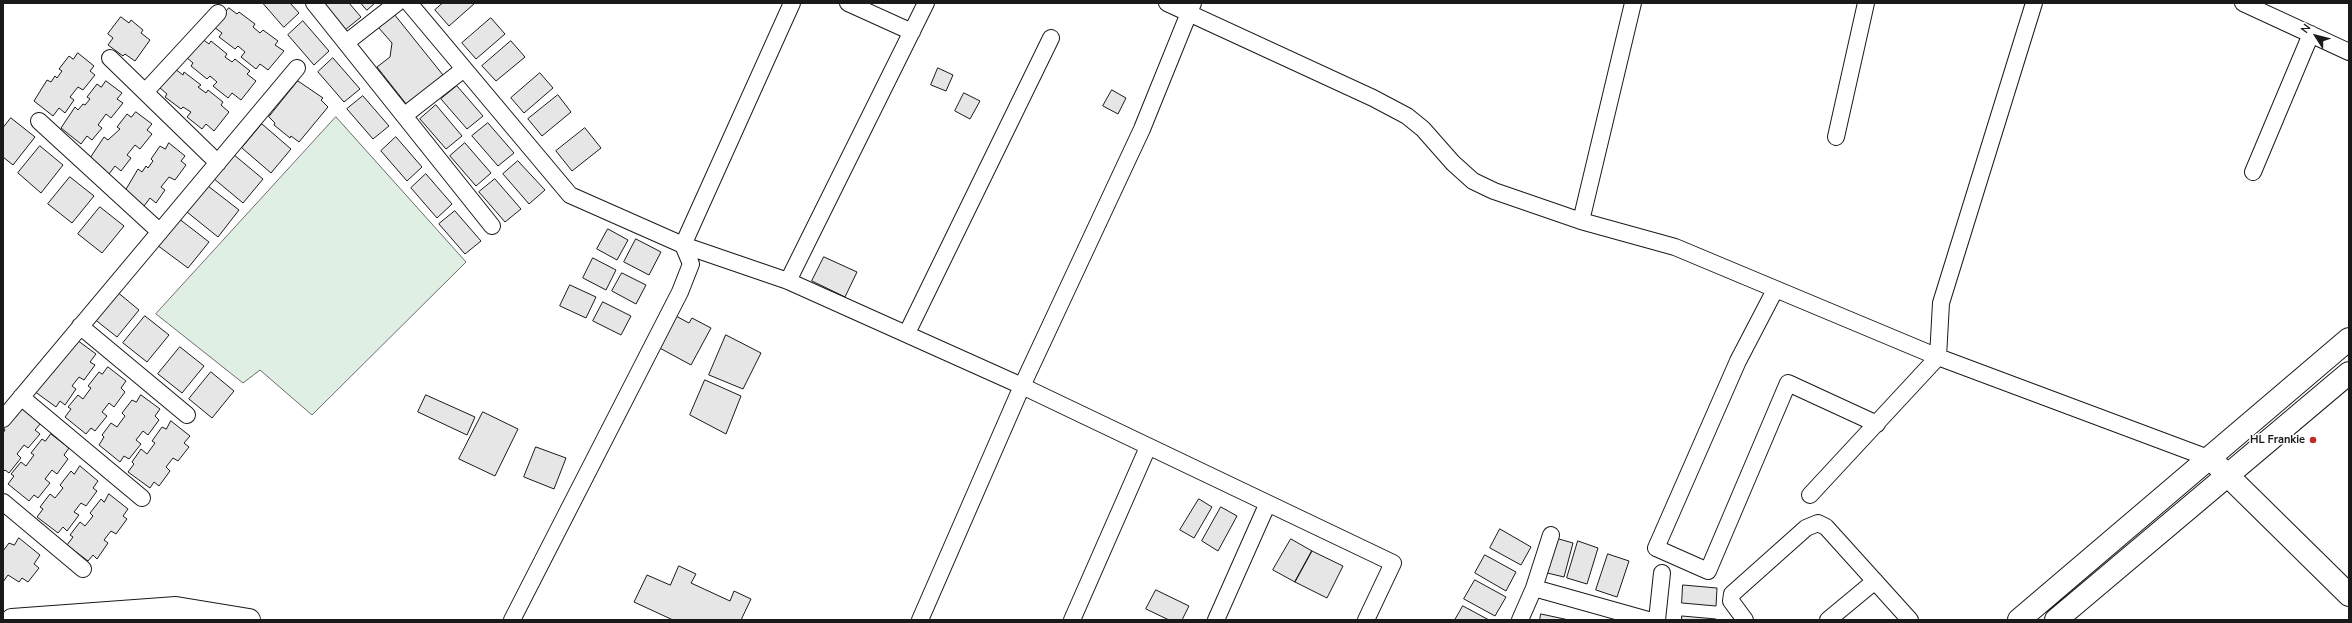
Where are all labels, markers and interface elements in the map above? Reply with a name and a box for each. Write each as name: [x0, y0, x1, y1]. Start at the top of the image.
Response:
north arrow: [2296, 16, 2336, 56]
text: N: [2297, 21, 2314, 36]
place label: HL Frankie: [2250, 433, 2305, 447]
marker: HL Frankie: [2308, 435, 2318, 445]

